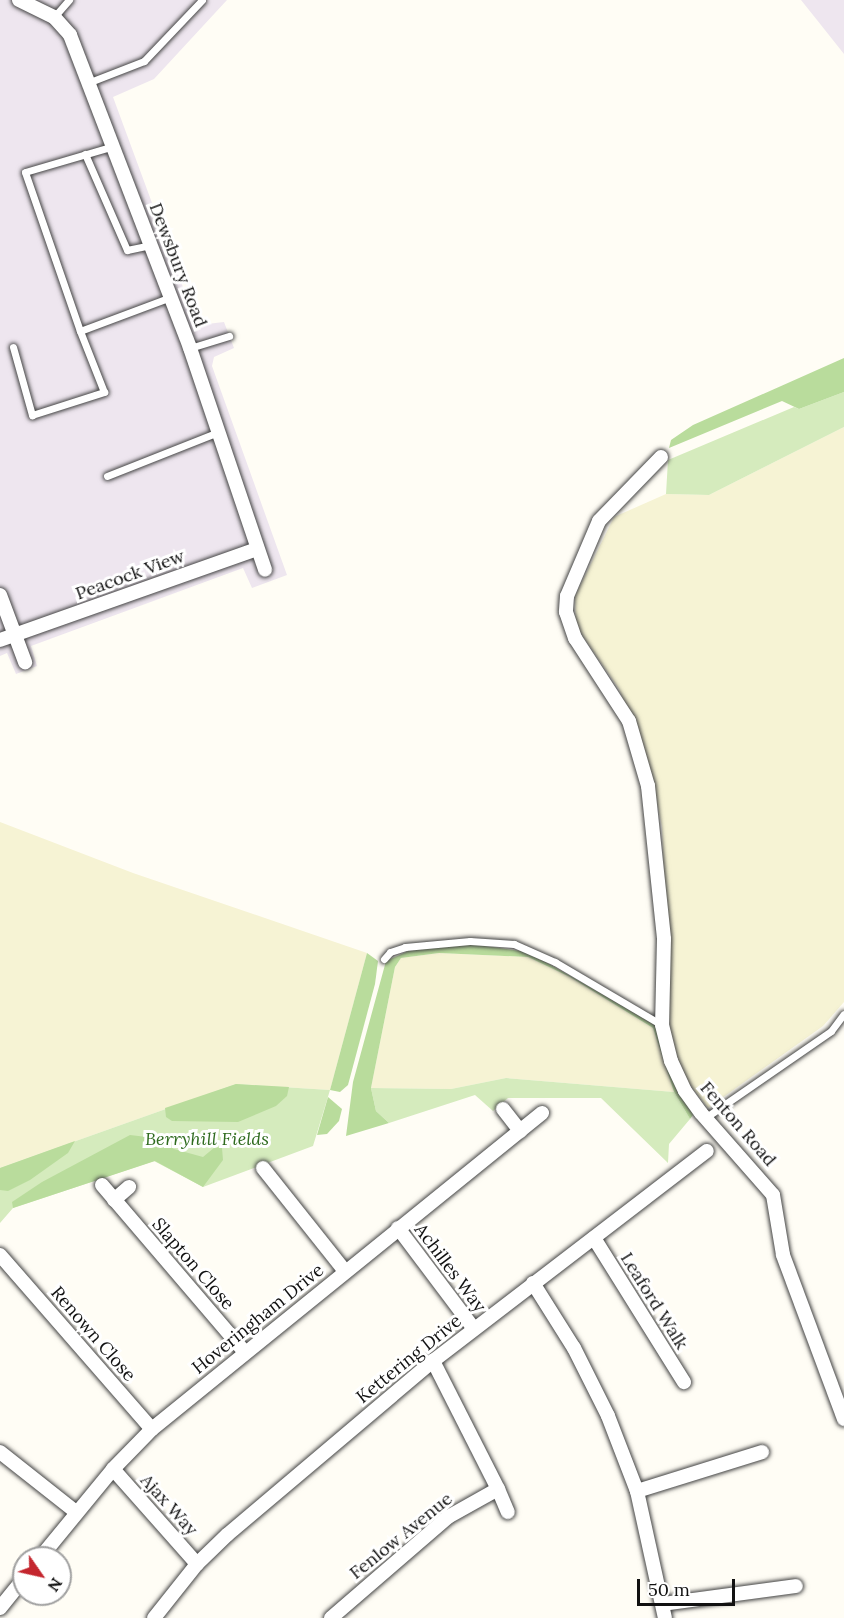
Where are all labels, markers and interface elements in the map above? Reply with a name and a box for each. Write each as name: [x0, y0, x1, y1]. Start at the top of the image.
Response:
street label: Dewsbury Road: [144, 200, 212, 330]
street label: Peacock View: [73, 545, 187, 605]
street label: Fenton Road: [695, 1077, 781, 1171]
park label: Berryhill Fields: [145, 1128, 269, 1150]
street label: Slapton Close: [147, 1214, 239, 1314]
street label: Achilles Way: [410, 1220, 490, 1316]
street label: Leaford Walk: [616, 1249, 692, 1353]
street label: Hoveringham Drive: [188, 1259, 328, 1379]
street label: Renown Close: [46, 1282, 140, 1386]
street label: Kettering Drive: [352, 1310, 466, 1408]
street label: Ajax Way: [136, 1470, 202, 1540]
street label: Fenlow Avenue: [345, 1488, 457, 1584]
north arrow: [12, 1546, 72, 1606]
scale bar: [640, 1567, 738, 1605]
text: N: [44, 1574, 67, 1596]
text: 50 m: [648, 1578, 690, 1601]

